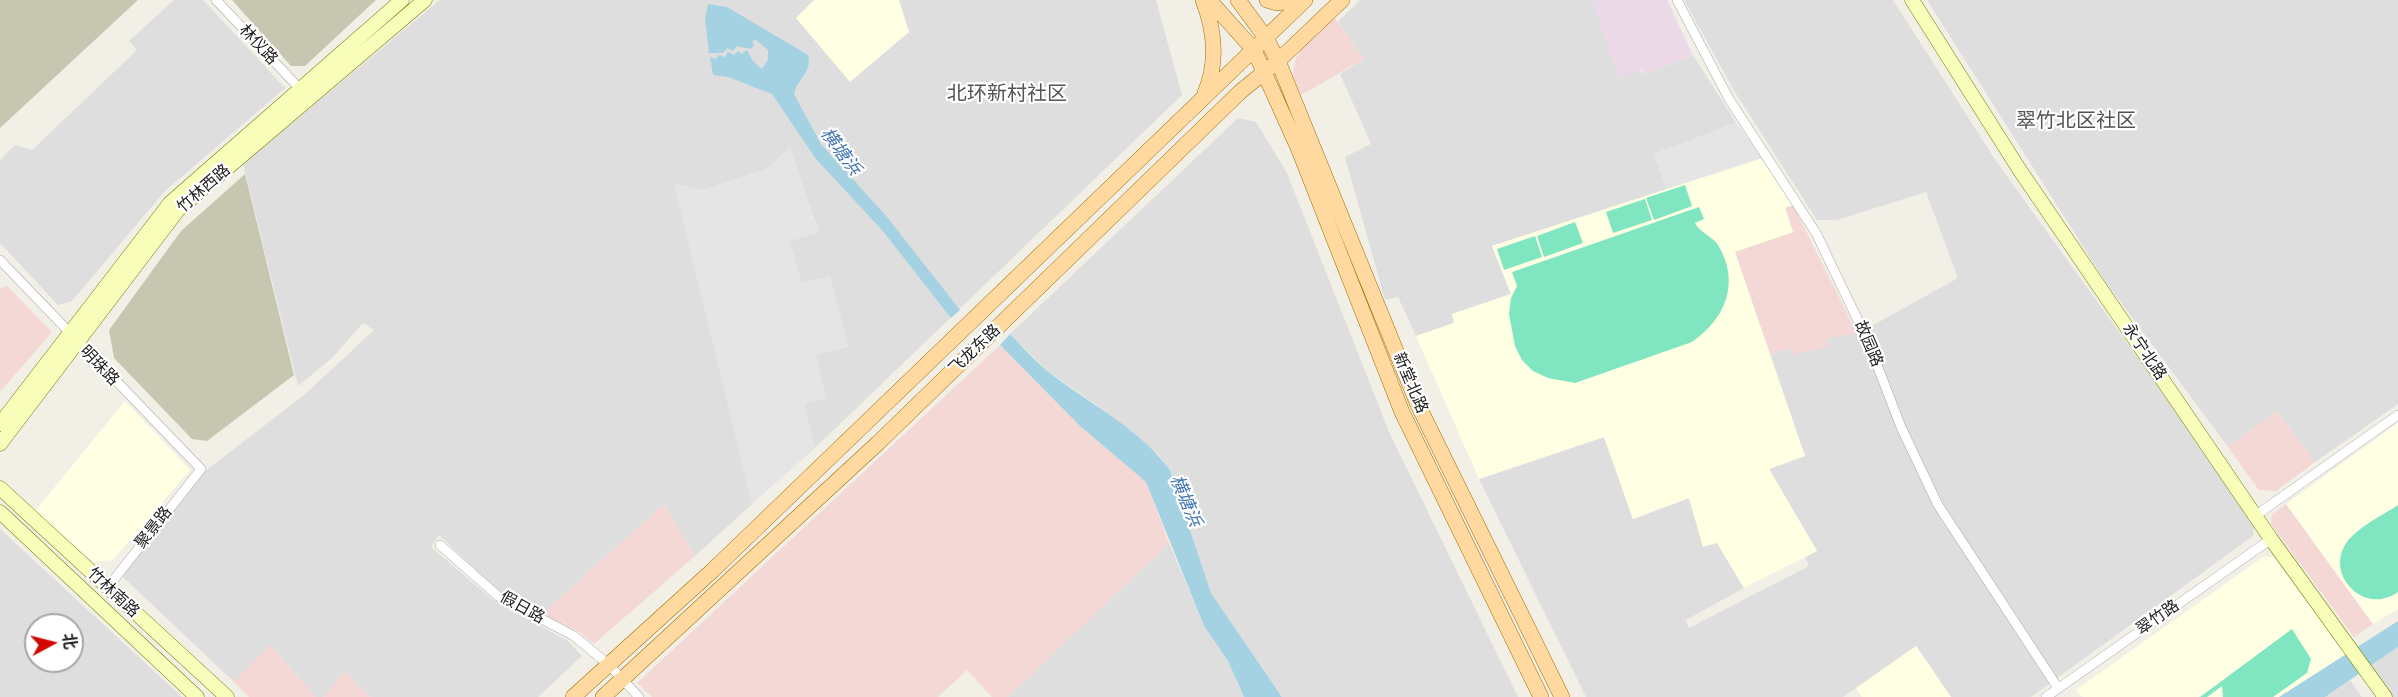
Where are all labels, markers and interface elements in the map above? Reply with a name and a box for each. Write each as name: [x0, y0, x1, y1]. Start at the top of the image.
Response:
street label: 林仪路: [235, 21, 281, 69]
district label: 北环新村社区: [947, 83, 1067, 107]
district label: 翠竹北区社区: [2016, 110, 2136, 134]
water label: 横塘浜: [815, 124, 865, 180]
street label: 竹林西路: [174, 161, 234, 217]
street label: 故园路: [1850, 318, 1886, 370]
street label: 永宁北路: [2118, 320, 2170, 384]
street label: 飞龙东路: [945, 321, 1005, 379]
street label: 明珠路: [75, 342, 123, 390]
street label: 新堂北路: [1389, 350, 1431, 416]
water label: 横塘浜: [1165, 472, 1205, 530]
street label: 聚景路: [132, 503, 176, 553]
street label: 竹林南路: [83, 564, 143, 622]
street label: 假日路: [496, 588, 548, 628]
street label: 翠竹路: [2133, 596, 2183, 640]
north arrow: [24, 613, 84, 673]
text: 北: [58, 632, 82, 650]

